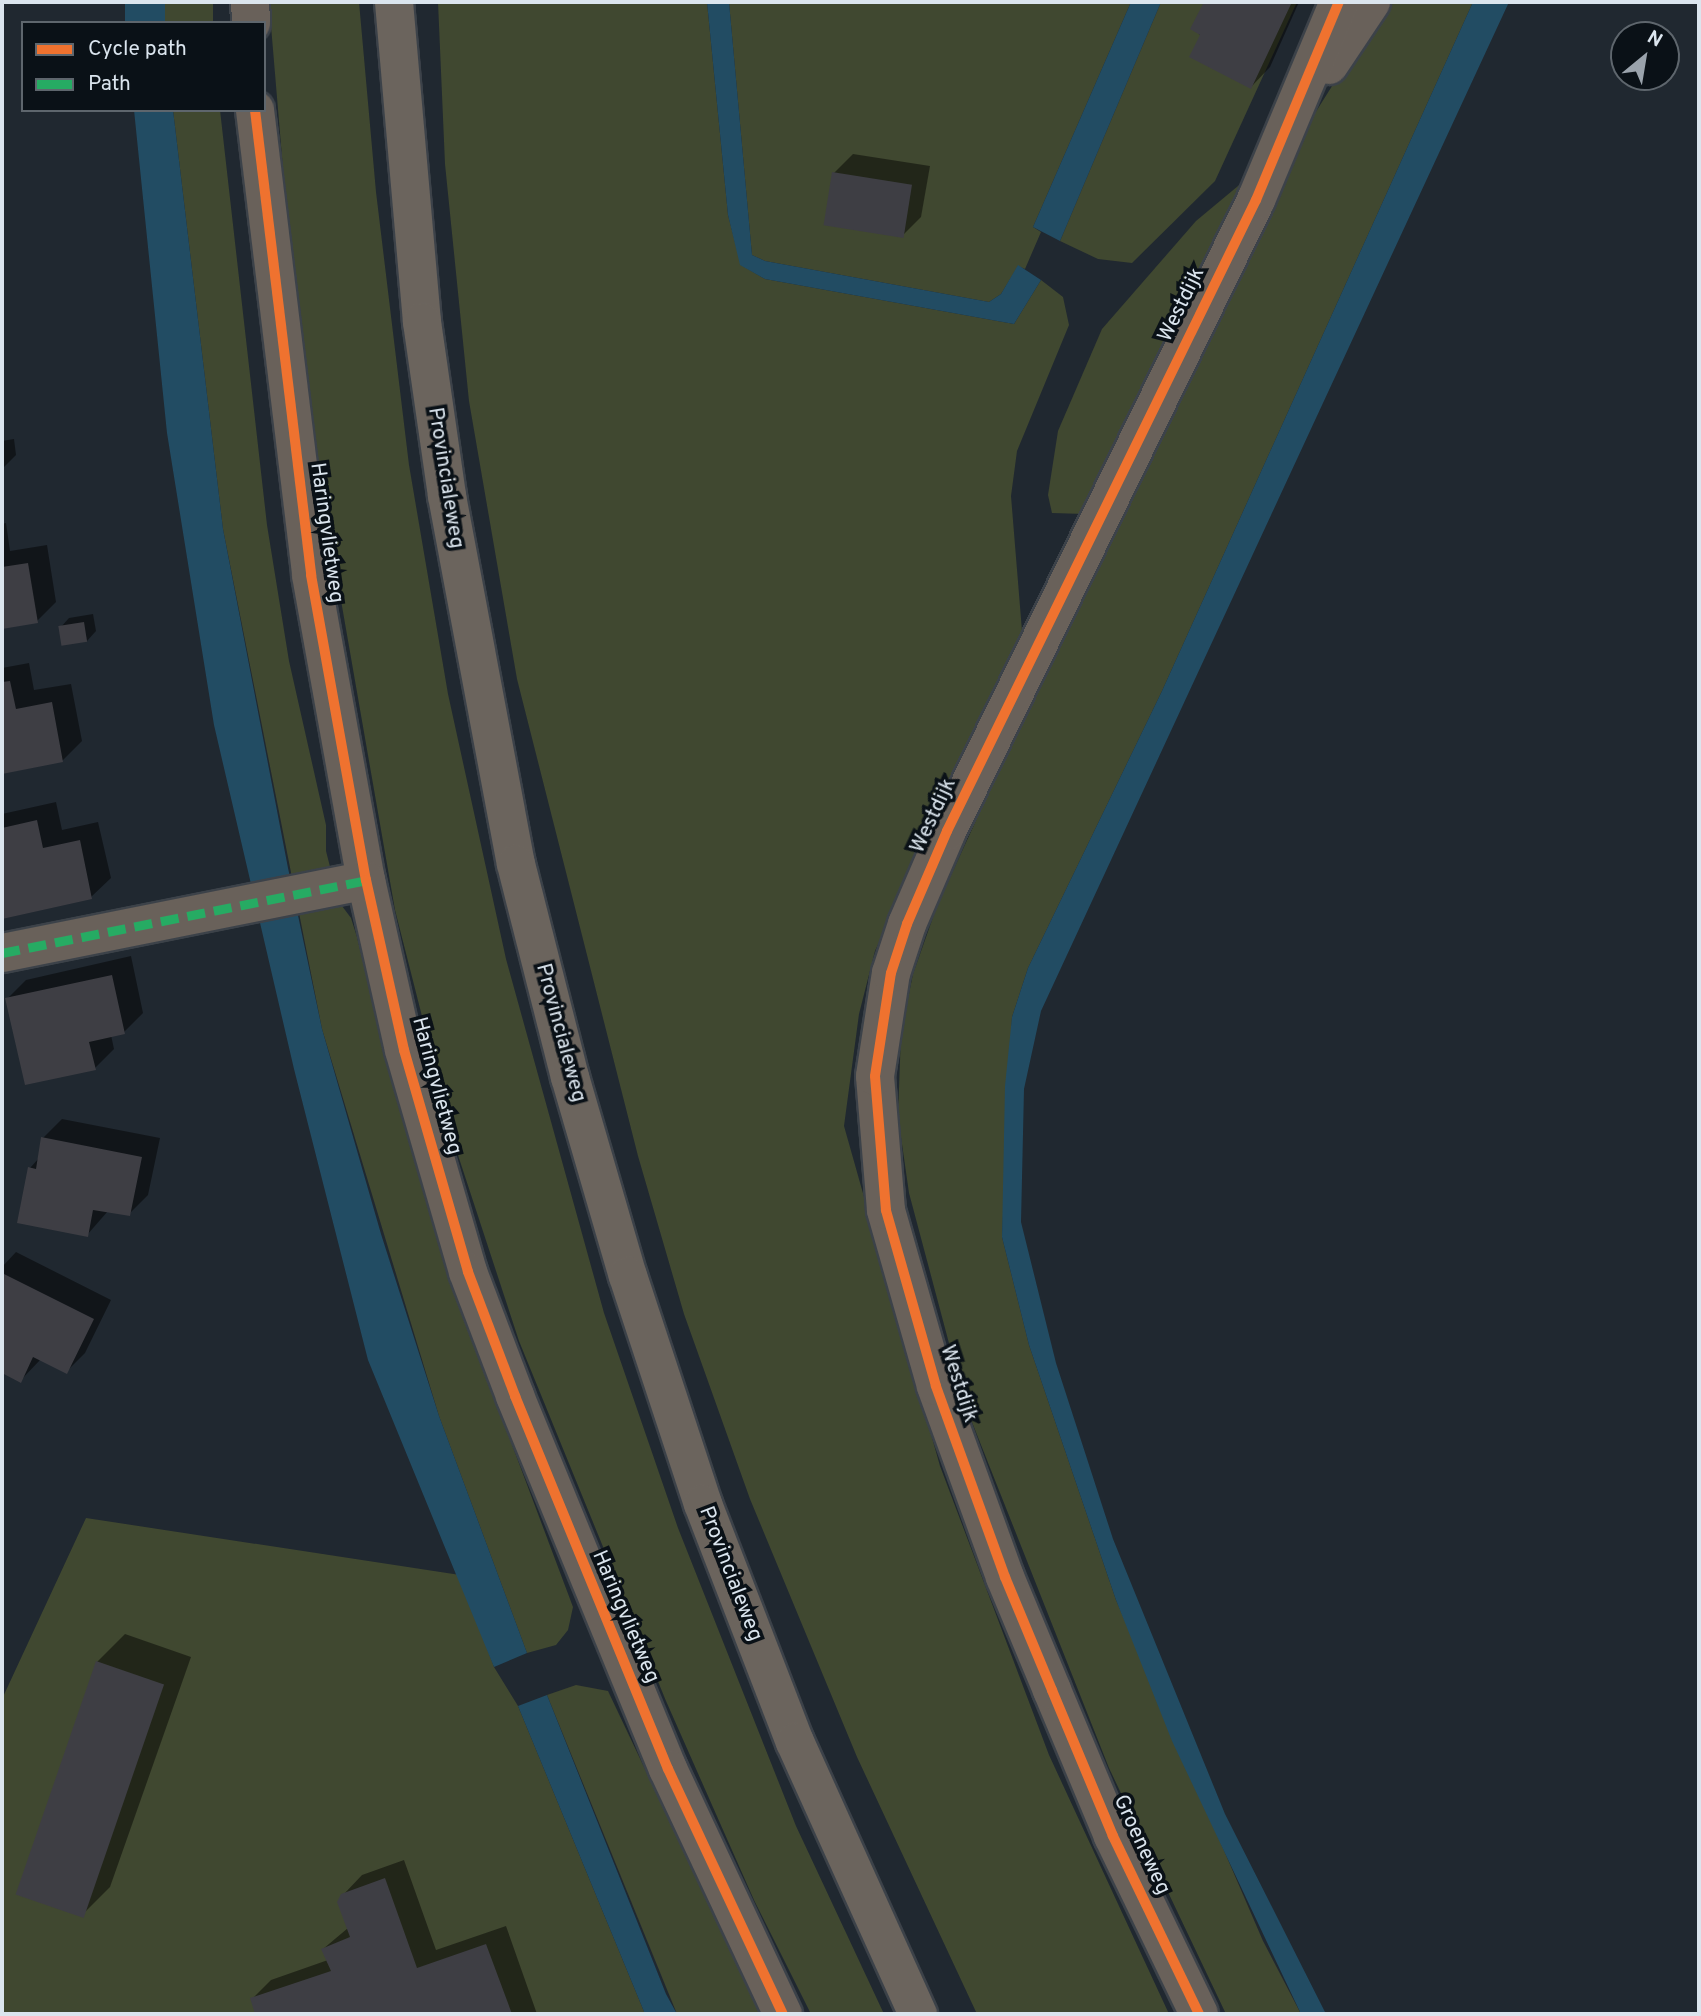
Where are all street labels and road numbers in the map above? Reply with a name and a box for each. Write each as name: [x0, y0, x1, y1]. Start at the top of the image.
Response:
street label: Westdijk: [1153, 264, 1211, 346]
street label: Provincialeweg: [421, 406, 469, 550]
street label: Haringvlietweg: [304, 461, 348, 605]
street label: Westdijk: [906, 774, 962, 858]
street label: Provincialeweg: [529, 961, 591, 1105]
street label: Haringvlietweg: [406, 1014, 466, 1158]
street label: Westdijk: [934, 1342, 982, 1426]
street label: Provincialeweg: [693, 1503, 767, 1645]
street label: Haringvlietweg: [586, 1547, 664, 1687]
street label: Groeneweg: [1107, 1791, 1175, 1899]

